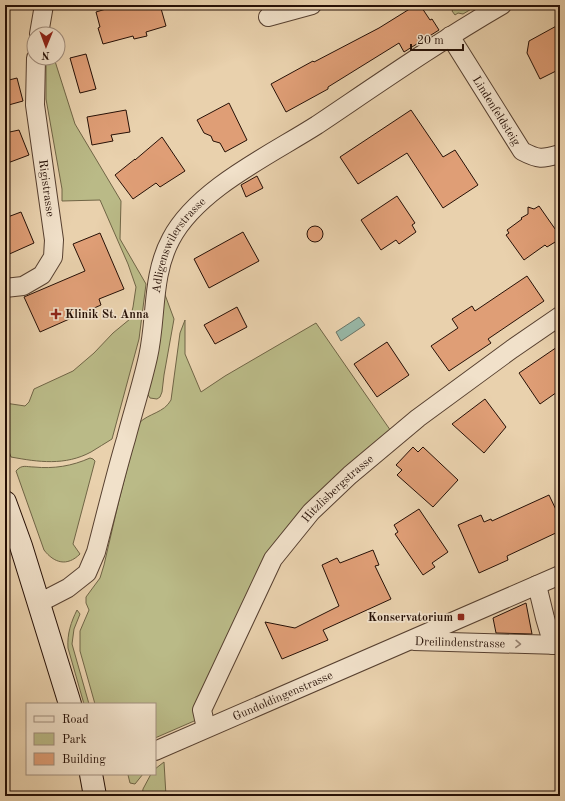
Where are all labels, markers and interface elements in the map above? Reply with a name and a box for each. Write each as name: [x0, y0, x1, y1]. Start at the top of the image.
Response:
north arrow: [26, 26, 66, 66]
scale bar: [411, 26, 463, 52]
text: 20 m: [417, 35, 444, 47]
text: N: [41, 49, 50, 60]
street label: Lindenfeldsteig: [470, 74, 522, 149]
street label: Rigistrasse: [36, 159, 56, 218]
street label: Adligenswilerstrasse: [151, 195, 209, 294]
marker: Klinik St. Anna: [50, 308, 62, 320]
place label: Klinik St. Anna: [65, 309, 149, 321]
street label: Hitzlisbergstrasse: [300, 453, 376, 525]
place label: Konservatorium: [368, 612, 453, 624]
marker: Konservatorium: [456, 612, 466, 622]
street label: Dreilindenstrasse: [415, 636, 506, 651]
one-way arrow: [515, 640, 521, 648]
street label: Gundoldingenstrasse: [231, 669, 335, 723]
legend: [26, 703, 156, 775]
text: Road: [62, 714, 89, 726]
text: Park: [62, 734, 87, 746]
text: Building: [62, 754, 106, 766]

